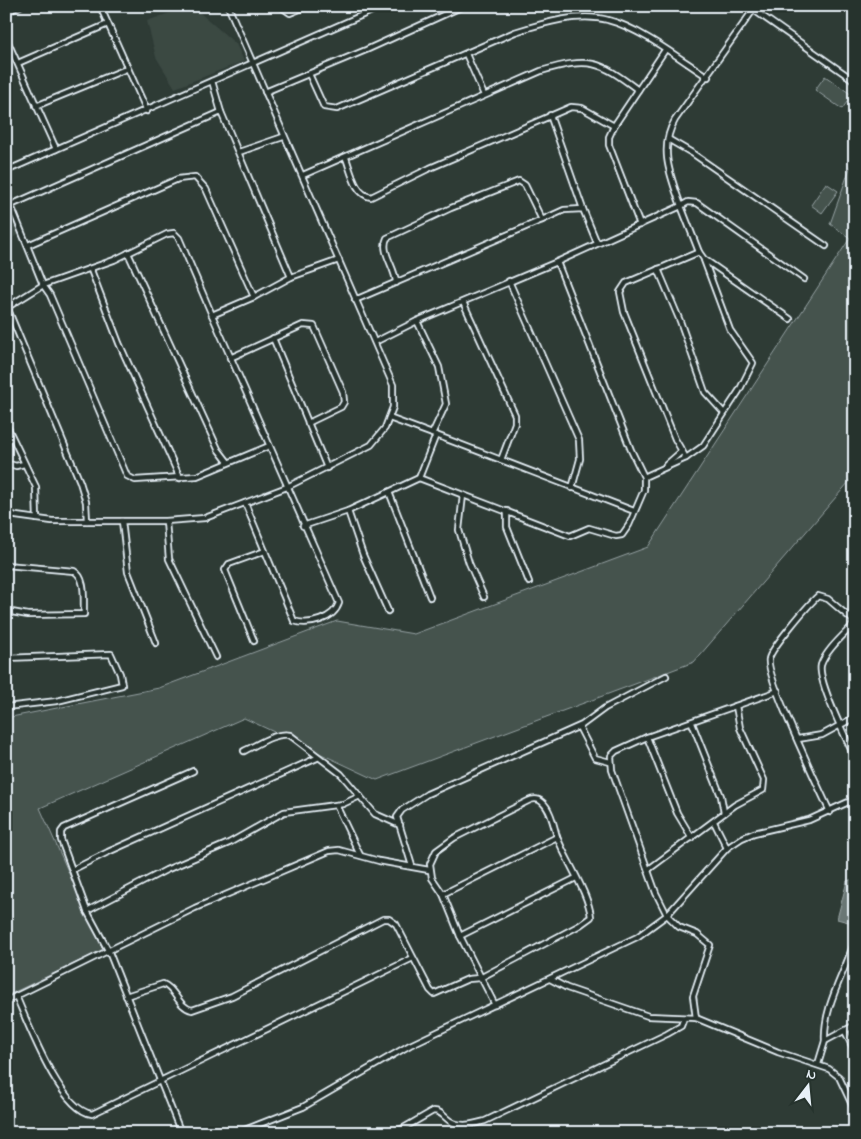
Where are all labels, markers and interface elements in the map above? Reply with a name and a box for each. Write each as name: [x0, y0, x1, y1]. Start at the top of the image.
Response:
north arrow: [784, 1062, 834, 1112]
text: N: [804, 1064, 819, 1086]

